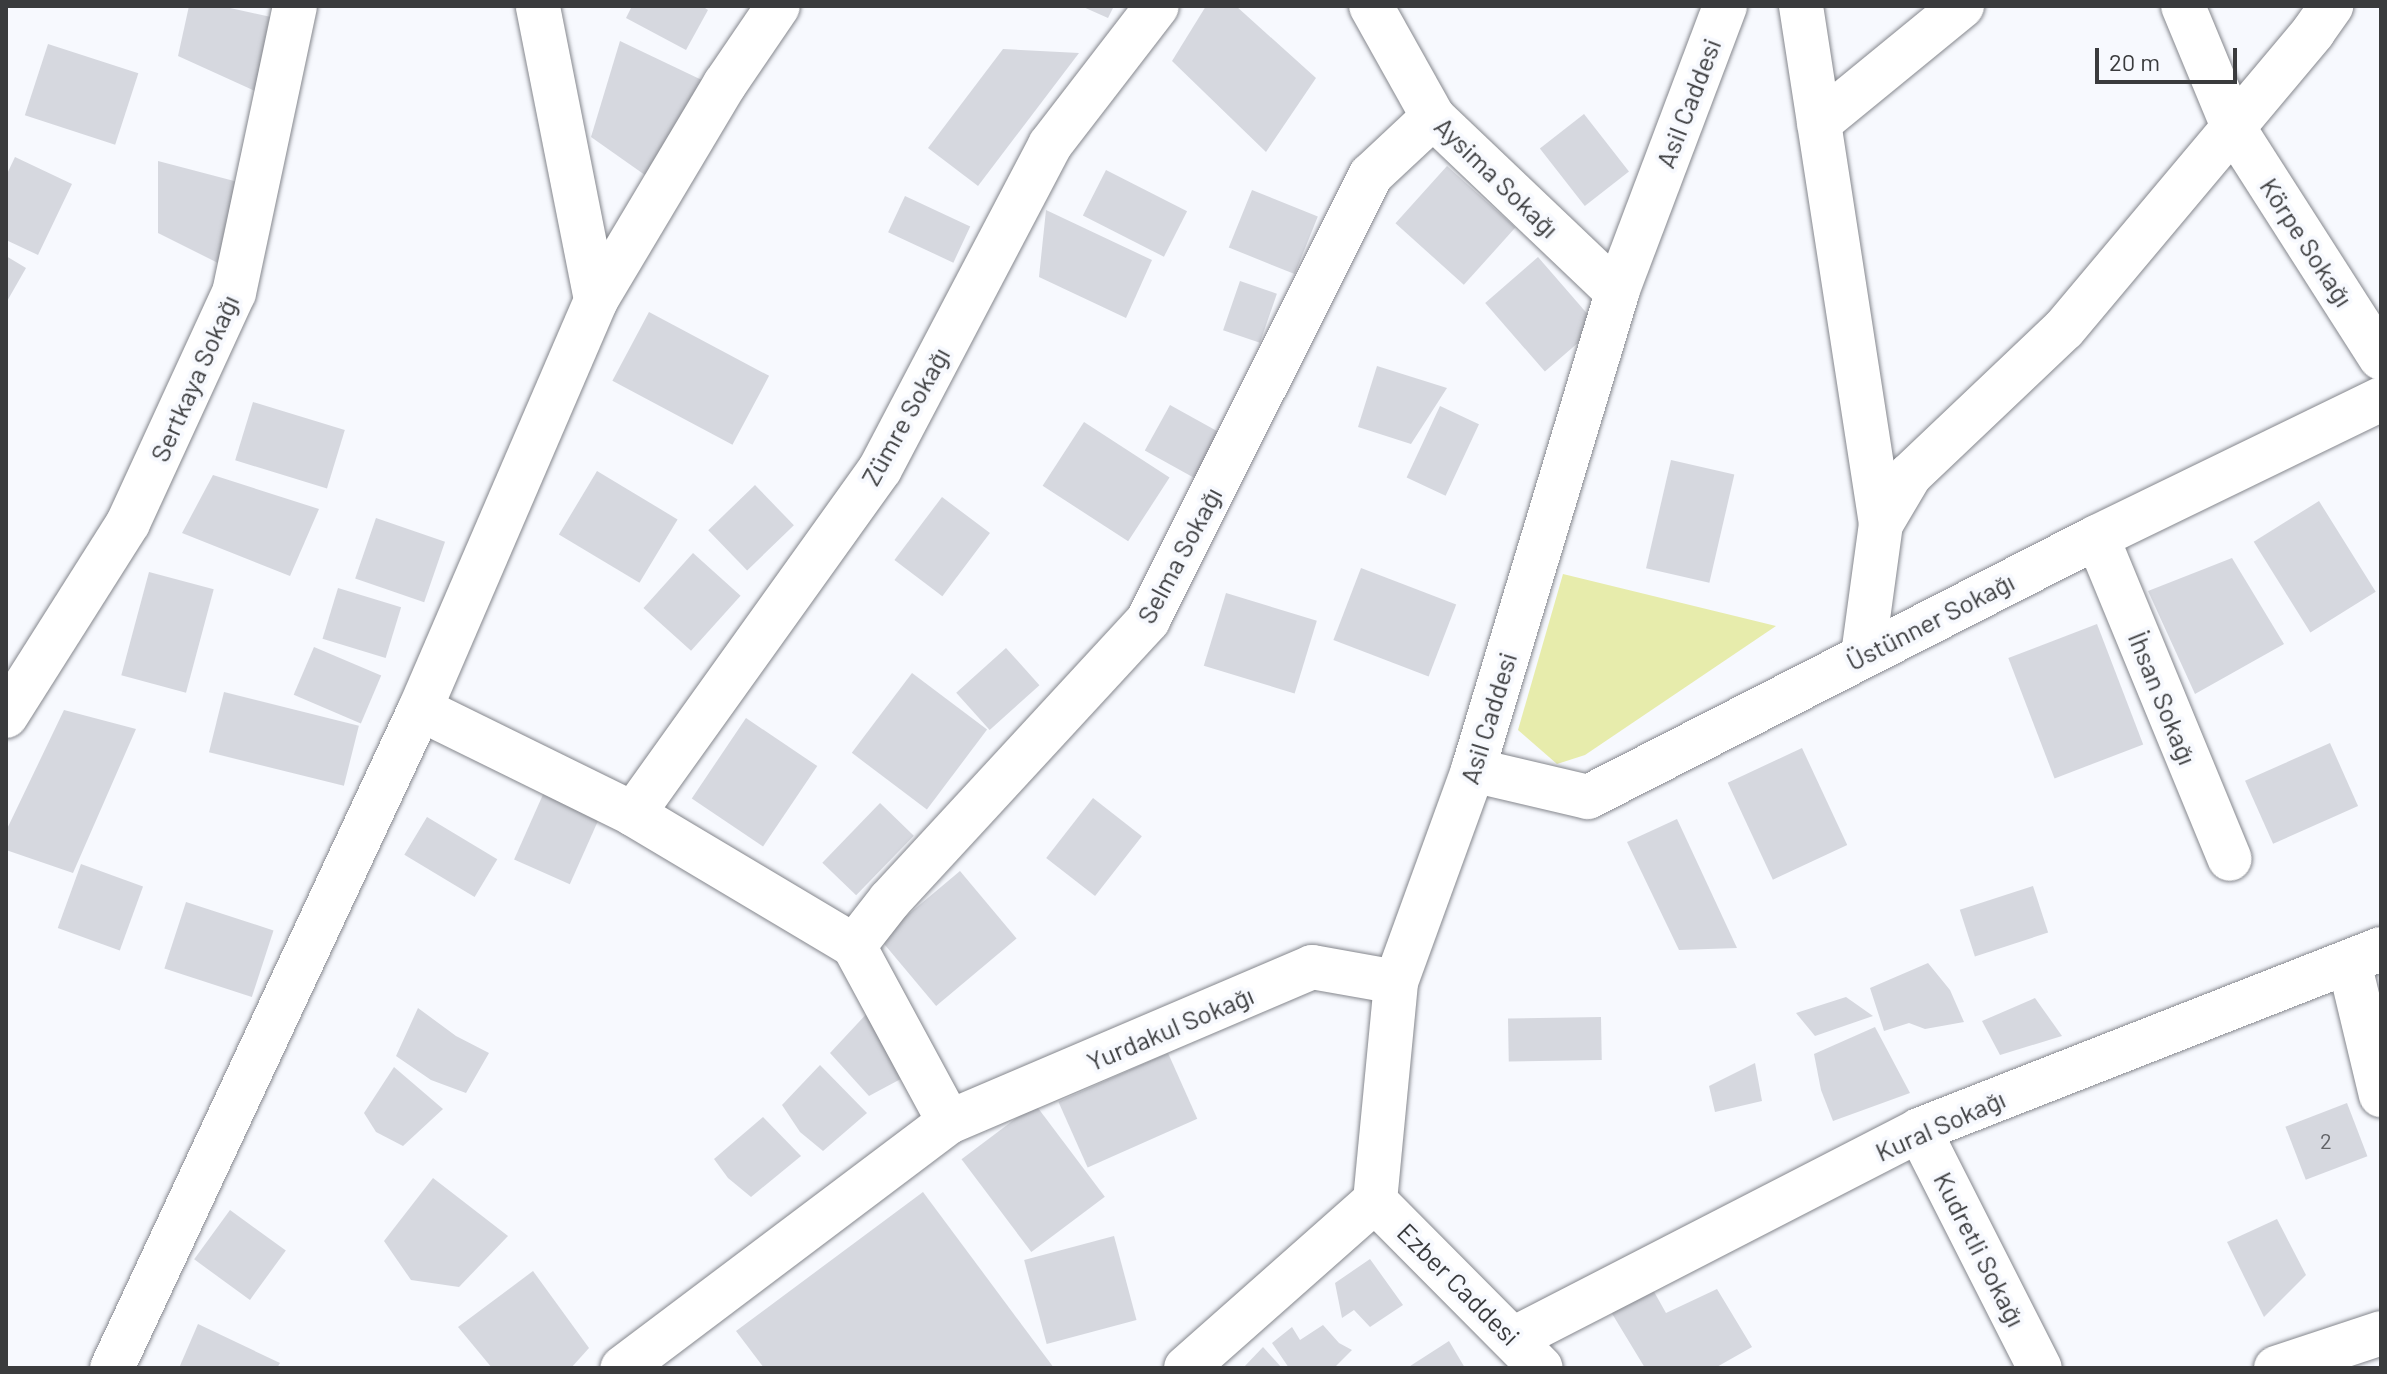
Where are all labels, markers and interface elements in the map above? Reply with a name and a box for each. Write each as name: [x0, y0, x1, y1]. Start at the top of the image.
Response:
scale bar: [2099, 32, 2241, 82]
street label: Asil Caddesi: [1649, 34, 1727, 172]
text: 20 m: [2109, 47, 2160, 76]
street label: Aysima Sokağı: [1429, 110, 1565, 244]
street label: Körpe Sokağı: [2254, 172, 2360, 312]
street label: Sertkaya Sokağı: [143, 290, 245, 466]
street label: Zümre Sokağı: [854, 342, 956, 490]
street label: Selma Sokağı: [1130, 482, 1228, 628]
street label: Üstünner Sokağı: [1841, 565, 2019, 677]
street label: İhsan Sokağı: [2122, 627, 2204, 769]
street label: Asil Caddesi: [1453, 648, 1523, 788]
street label: Yurdakul Sokağı: [1082, 979, 1258, 1077]
street label: Kural Sokağı: [1870, 1083, 2010, 1167]
house number: 2: [2320, 1128, 2332, 1154]
street label: Kudretli Sokağı: [1928, 1167, 2032, 1331]
street label: Ezber Caddesi: [1391, 1216, 1527, 1352]

